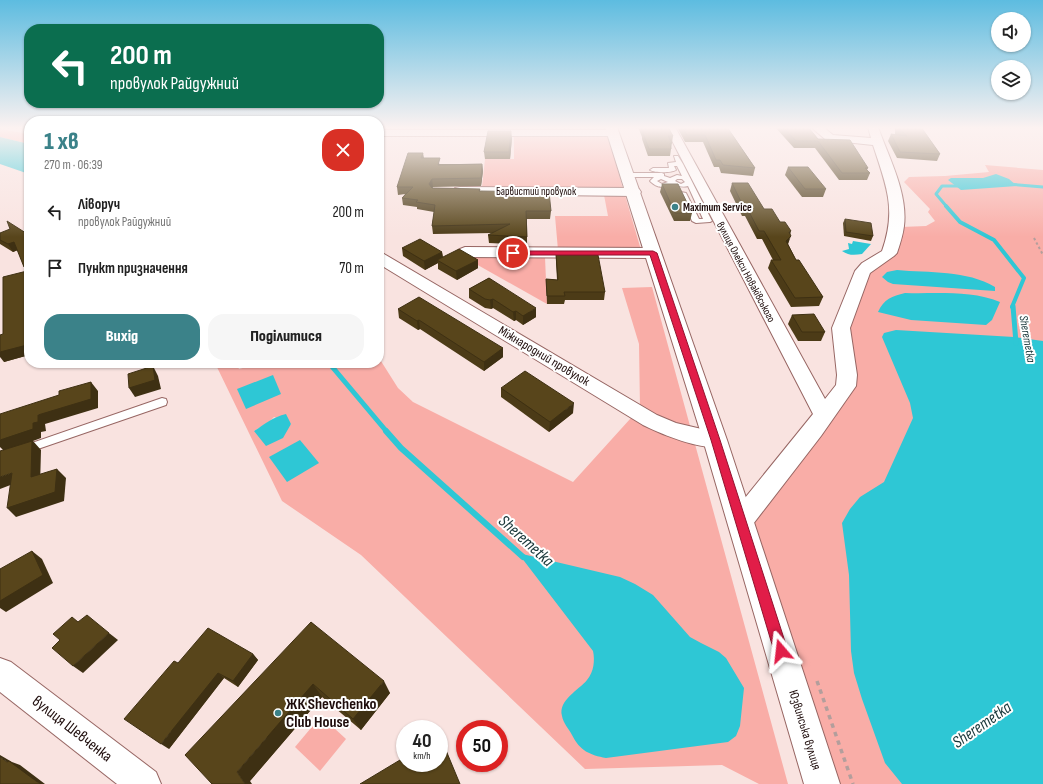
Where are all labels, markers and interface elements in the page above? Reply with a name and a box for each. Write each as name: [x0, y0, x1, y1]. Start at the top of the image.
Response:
map controls: [991, 12, 1031, 100]
button: sound: [991, 12, 1031, 52]
text: 200 m: [110, 39, 172, 72]
icon: left: [44, 40, 96, 92]
button: layers: [991, 60, 1031, 100]
text: провулок Райдужний: [110, 73, 239, 94]
text: 1 хв: [44, 127, 79, 156]
button: close: [322, 129, 364, 171]
text: 270 m · 06:39: [44, 157, 103, 173]
street label: Барвистий провулок: [496, 185, 577, 198]
text: Ліворуч: [78, 195, 120, 214]
icon: left: [44, 201, 66, 223]
place label: Maximum Service: [683, 201, 752, 214]
marker: Maximum Service: [670, 202, 680, 212]
text: 200 m: [332, 203, 364, 222]
text: провулок Райдужний: [78, 214, 171, 230]
street label: вулиця Олекси Новаківського: [714, 219, 778, 325]
pin: [496, 236, 530, 270]
icon: arrive: [502, 242, 524, 264]
icon: arrive: [44, 257, 66, 279]
text: Пункт призначення: [78, 259, 188, 278]
text: 70 m: [339, 259, 364, 278]
button: Вихід: [44, 314, 200, 360]
button: Поділитися: [208, 314, 364, 360]
water label: Sheremetka: [1015, 314, 1039, 364]
street label: Міжнародний провулок: [495, 322, 593, 390]
water label: Sheremetka: [494, 511, 558, 571]
position arrow: [760, 630, 802, 672]
street label: Юзвинська вулиця: [785, 688, 825, 772]
street label: вулиця Шевченка: [28, 692, 116, 766]
place label: ЖК Shevchenko Club House: [286, 695, 377, 732]
water label: Sheremetka: [949, 697, 1015, 753]
marker: ЖК Shevchenko Club House: [273, 708, 283, 718]
speed limit sign: 50: [456, 720, 508, 772]
text: 40: [413, 729, 431, 753]
text: km/h: [413, 750, 431, 762]

